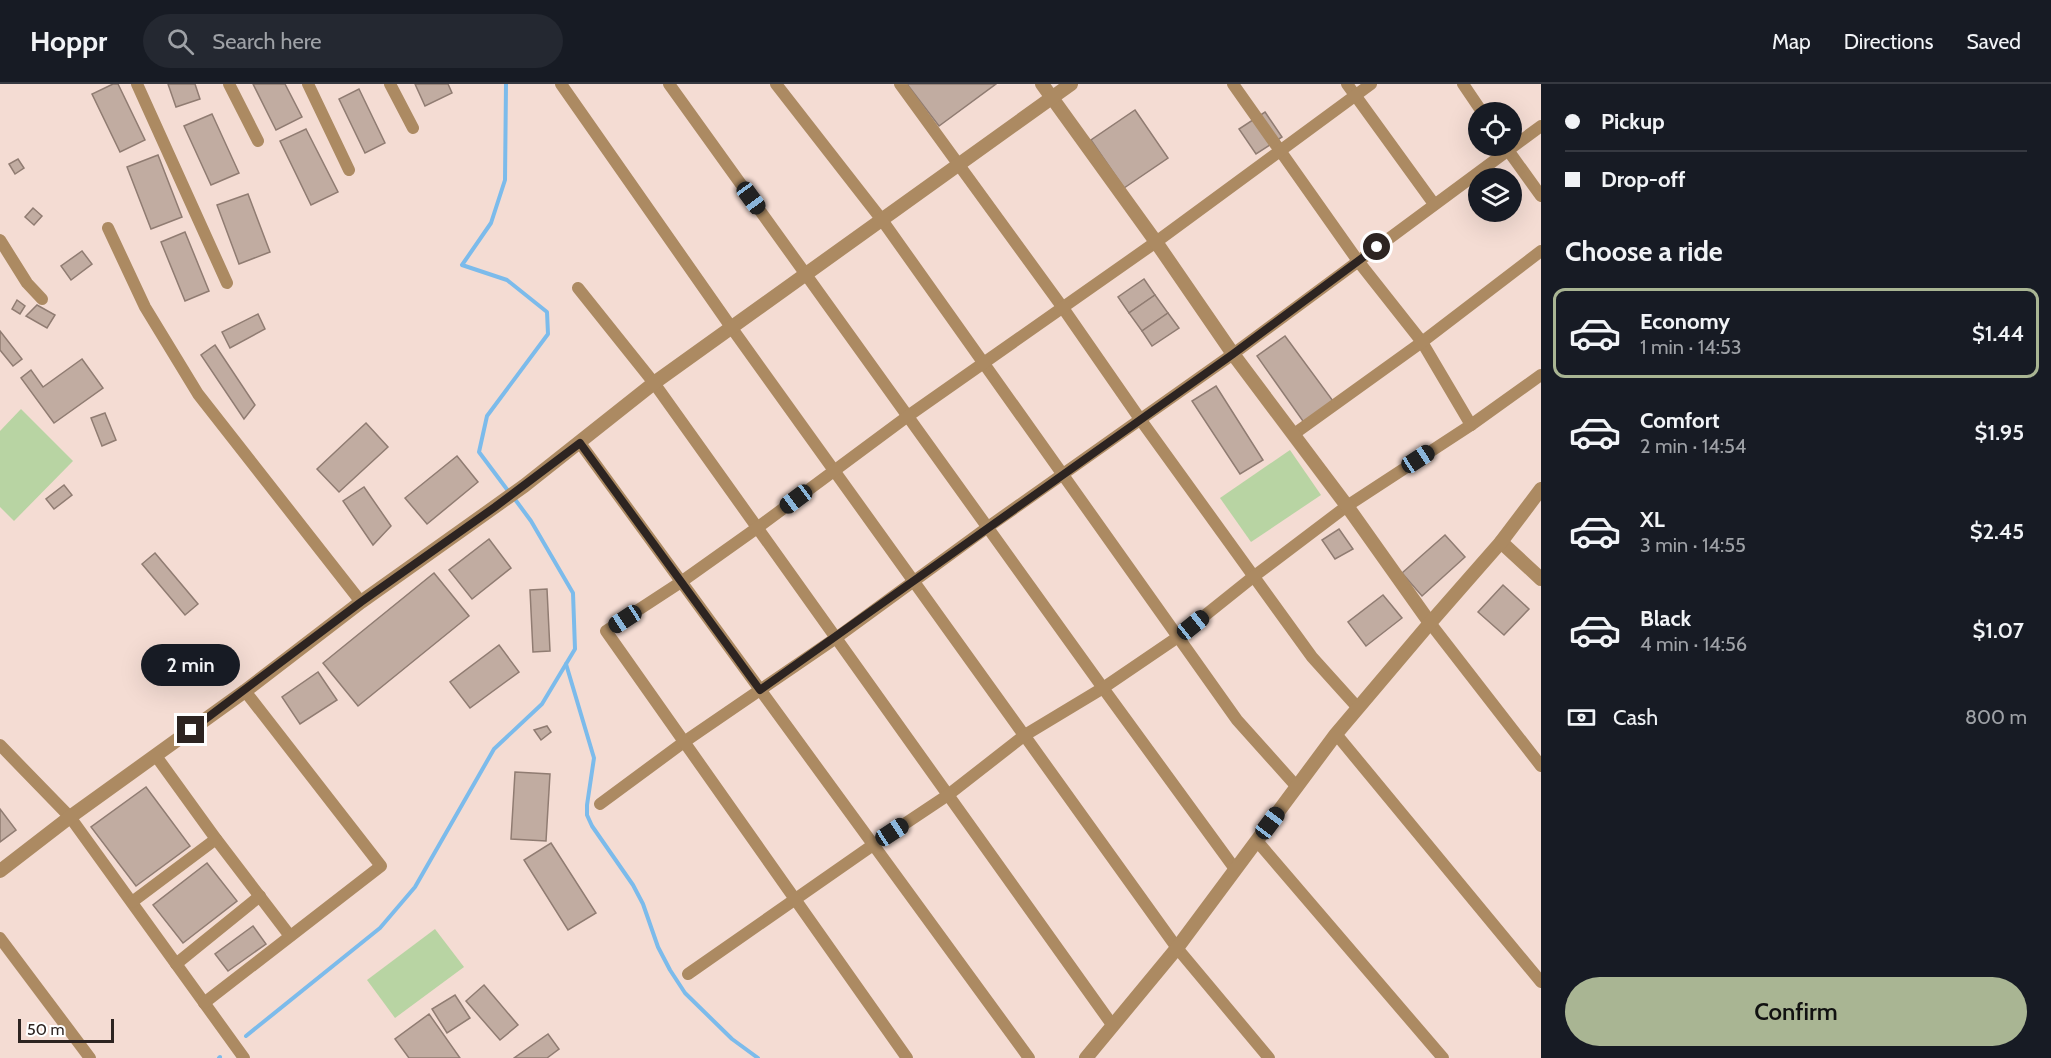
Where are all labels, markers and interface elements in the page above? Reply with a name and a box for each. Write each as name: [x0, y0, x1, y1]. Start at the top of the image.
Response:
search box: [143, 14, 563, 68]
text: Hoppr: [30, 24, 107, 58]
icon: search: [164, 25, 197, 58]
text: Search here: [212, 28, 322, 55]
text: Map: [1772, 29, 1811, 54]
text: Directions: [1844, 29, 1933, 54]
text: Saved: [1966, 29, 2021, 54]
map controls: [1468, 102, 1522, 222]
button: locate: [1468, 102, 1522, 156]
text: Pickup: [1601, 108, 1665, 135]
text: Drop-off: [1601, 166, 1685, 193]
button: layers: [1468, 168, 1522, 222]
car: [733, 178, 769, 218]
route start: [1363, 233, 1390, 260]
text: Choose a ride: [1565, 235, 1723, 268]
icon: car: [1568, 306, 1622, 360]
text: Economy: [1640, 308, 1730, 335]
text: $1.44: [1972, 320, 2024, 347]
text: 1 min · 14:53: [1640, 335, 1742, 359]
icon: car: [1568, 405, 1622, 459]
text: Comfort: [1640, 407, 1719, 434]
text: $1.95: [1975, 419, 2024, 446]
text: 2 min · 14:54: [1640, 434, 1746, 458]
car: [1398, 442, 1438, 476]
car: [776, 481, 816, 517]
icon: car: [1568, 504, 1622, 558]
text: XL: [1640, 506, 1665, 533]
text: $2.45: [1970, 518, 2024, 545]
text: 3 min · 14:55: [1640, 533, 1746, 557]
car: [605, 602, 645, 636]
icon: car: [1568, 603, 1622, 657]
text: Black: [1640, 605, 1691, 632]
car: [1173, 607, 1213, 643]
text: $1.07: [1972, 617, 2024, 644]
text: 4 min · 14:56: [1640, 632, 1747, 656]
callout: 2 min: [142, 643, 240, 685]
text: 2 min: [166, 653, 215, 677]
icon: cash: [1565, 701, 1598, 734]
text: Cash: [1613, 704, 1658, 731]
text: 800 m: [1965, 705, 2027, 729]
route end: [177, 716, 204, 743]
car: [1252, 803, 1288, 843]
car: [872, 815, 912, 849]
button: Confirm: [1565, 977, 2027, 1046]
scale bar: [18, 1016, 114, 1044]
text: 50 m: [27, 1020, 64, 1039]

